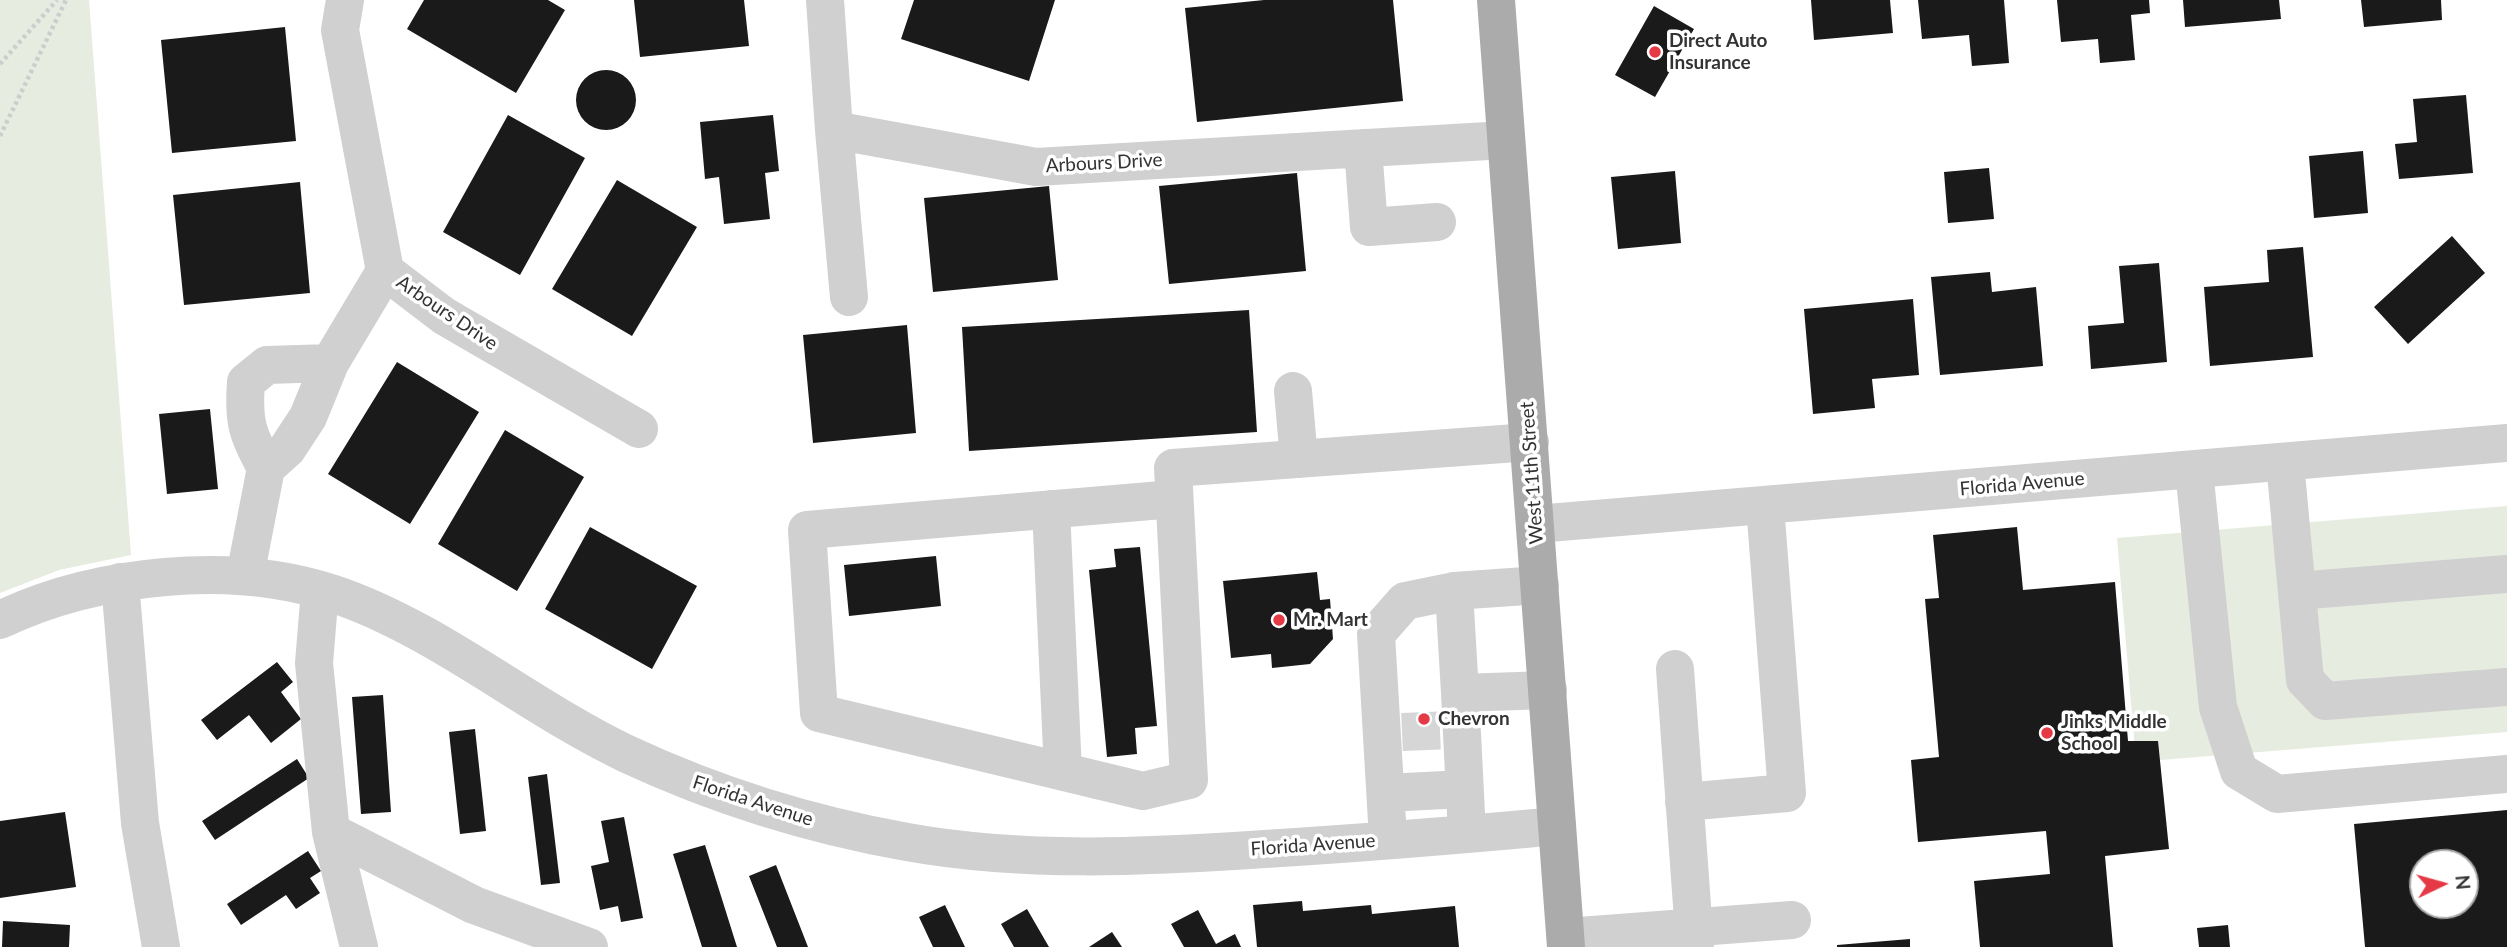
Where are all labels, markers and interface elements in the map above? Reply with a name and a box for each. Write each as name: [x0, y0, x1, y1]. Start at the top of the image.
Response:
place label: Direct Auto Insurance: [1669, 30, 1768, 74]
marker: Direct Auto Insurance: [1647, 44, 1663, 60]
street label: Arbours Drive: [1045, 149, 1163, 177]
street label: Arbours Drive: [392, 271, 502, 355]
street label: West 11th Street: [1516, 401, 1548, 545]
street label: Florida Avenue: [1959, 467, 2085, 501]
place label: Mr. Mart: [1293, 609, 1368, 631]
marker: Mr. Mart: [1271, 612, 1287, 628]
place label: Chevron: [1438, 708, 1510, 730]
marker: Chevron: [1416, 711, 1432, 727]
place label: Jinks Middle School: [2061, 711, 2167, 755]
marker: Jinks Middle School: [2039, 725, 2055, 741]
street label: Florida Avenue: [690, 771, 816, 831]
street label: Florida Avenue: [1250, 829, 1376, 861]
north arrow: [2409, 849, 2479, 919]
text: N: [2451, 874, 2476, 891]

